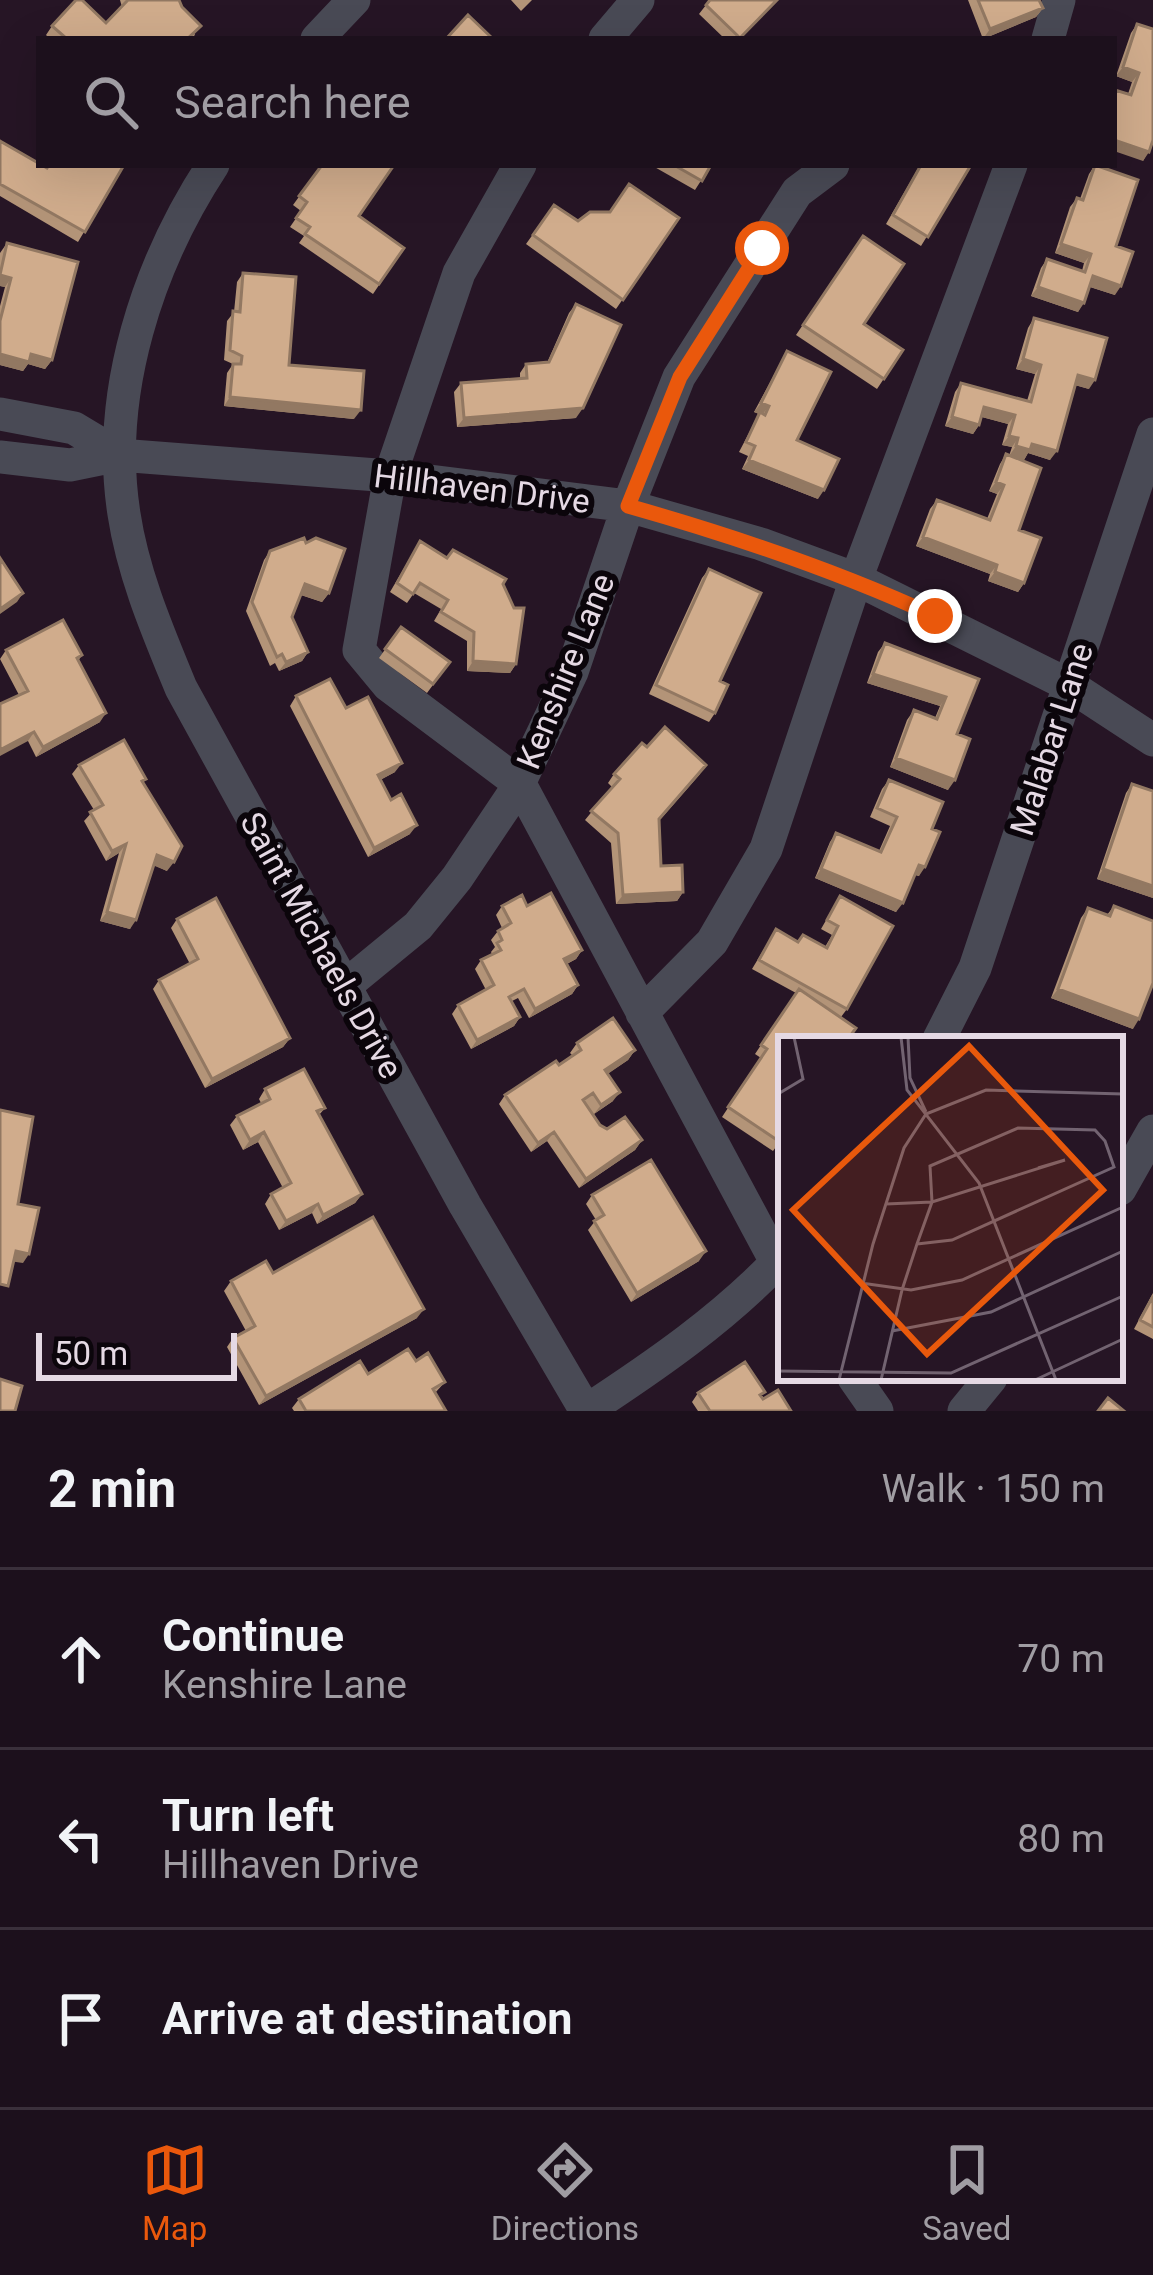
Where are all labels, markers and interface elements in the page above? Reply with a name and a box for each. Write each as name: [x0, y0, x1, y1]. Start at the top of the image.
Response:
search box: [36, 36, 1117, 168]
icon: search: [78, 69, 144, 135]
text: Search here: [174, 76, 411, 129]
route start: [735, 221, 789, 275]
street label: Hillhaven Drive: [372, 456, 592, 521]
street label: Kenshire Lane: [509, 568, 622, 775]
route end: [908, 589, 962, 643]
street label: Malabar Lane: [1002, 638, 1101, 840]
street label: Saint Michaels Drive: [232, 806, 411, 1085]
inset map: [778, 1036, 1123, 1381]
scale bar: [36, 1327, 237, 1380]
text: 50 m: [54, 1334, 128, 1373]
text: 2 min: [48, 1460, 176, 1519]
text: Walk · 150 m: [881, 1466, 1105, 1512]
text: Continue: [162, 1609, 344, 1662]
icon: ahead: [48, 1626, 114, 1692]
text: 70 m: [1017, 1636, 1105, 1682]
text: Kenshire Lane: [162, 1662, 407, 1708]
text: Turn left: [162, 1789, 334, 1842]
icon: left: [48, 1806, 114, 1872]
text: 80 m: [1017, 1816, 1105, 1862]
text: Hillhaven Drive: [162, 1842, 419, 1888]
icon: arrive: [48, 1986, 114, 2052]
text: Arrive at destination: [162, 1992, 573, 2045]
tab: Map: [142, 2137, 208, 2248]
tab: Directions: [491, 2137, 639, 2248]
tab: Saved: [922, 2137, 1011, 2248]

